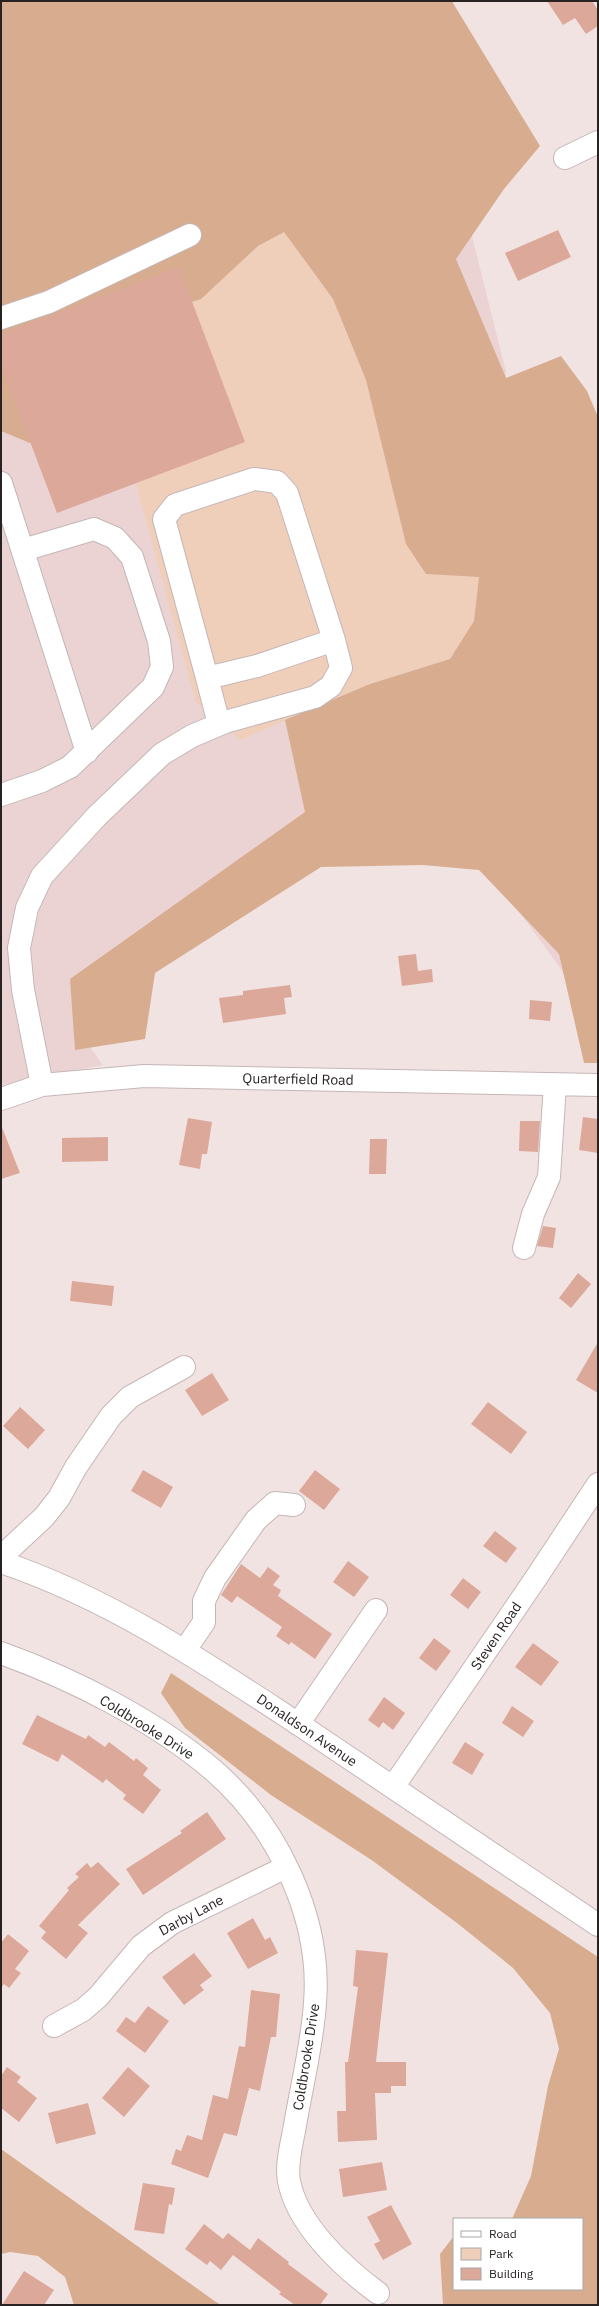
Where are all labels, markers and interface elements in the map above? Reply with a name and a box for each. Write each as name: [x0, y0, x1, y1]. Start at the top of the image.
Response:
street label: Quarterfield Road: [242, 1069, 354, 1089]
street label: Steven Road: [467, 1598, 525, 1674]
street label: Donaldson Avenue: [253, 1690, 361, 1770]
street label: Coldbrooke Drive: [96, 1691, 198, 1763]
street label: Darby Lane: [156, 1890, 227, 1939]
street label: Coldbrooke Drive: [289, 2002, 323, 2112]
legend: [453, 2218, 583, 2290]
text: Road: [489, 2226, 517, 2241]
text: Park: [489, 2246, 514, 2261]
text: Building: [489, 2266, 534, 2281]

